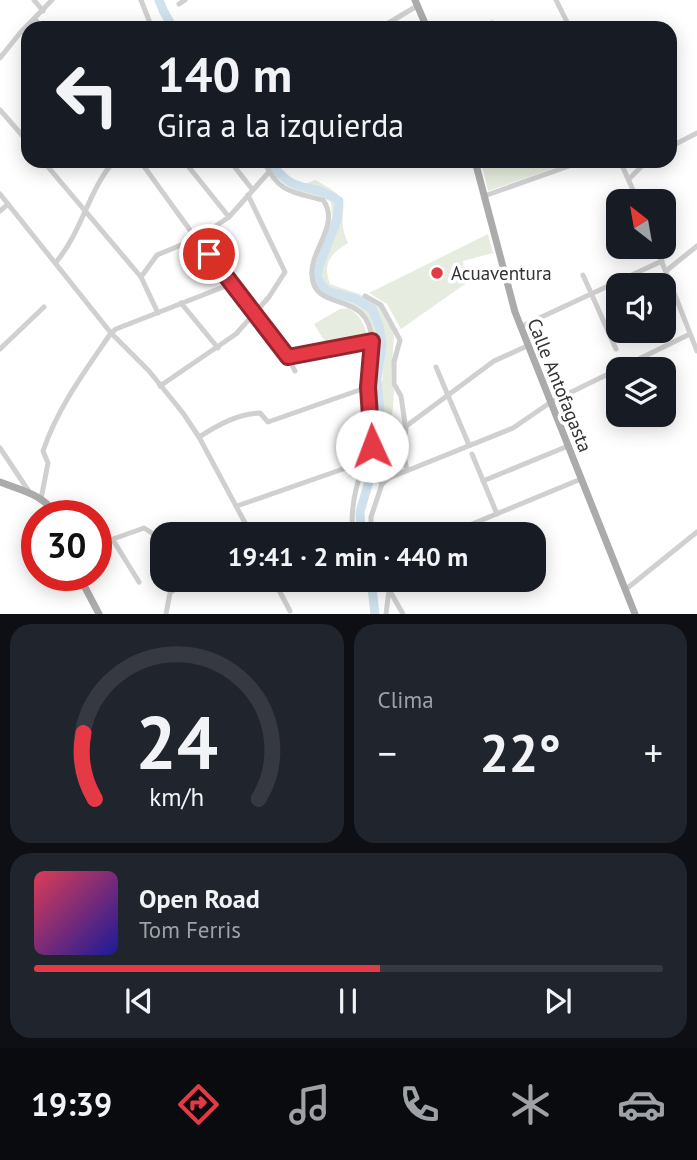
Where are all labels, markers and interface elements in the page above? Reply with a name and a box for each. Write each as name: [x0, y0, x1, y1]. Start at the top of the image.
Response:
text: 140 m: [157, 42, 292, 106]
icon: left: [42, 49, 133, 140]
text: Gira a la izquierda: [157, 104, 404, 146]
north arrow: [606, 189, 676, 259]
map controls: [606, 189, 676, 427]
pin: [179, 224, 239, 284]
icon: arrive: [190, 235, 228, 273]
place label: Acuaventura: [451, 261, 552, 285]
marker: Acuaventura: [429, 265, 445, 281]
button: sound: [606, 273, 676, 343]
street label: Calle Antofagasta: [522, 315, 598, 455]
button: layers: [606, 357, 676, 427]
position arrow: [335, 409, 409, 483]
speed limit sign: 30: [21, 500, 112, 591]
text: 19:41 · 2 min · 440 m: [228, 540, 468, 573]
text: Clima: [378, 685, 434, 714]
text: 24: [135, 696, 218, 790]
text: 22°: [479, 719, 561, 786]
text: −: [378, 728, 397, 777]
text: +: [644, 728, 663, 777]
text: km/h: [149, 781, 204, 813]
text: Open Road: [139, 882, 260, 915]
text: Tom Ferris: [139, 915, 241, 944]
icon: previous: [120, 982, 158, 1020]
icon: pause: [329, 982, 367, 1020]
icon: next: [539, 982, 577, 1020]
icon: directions: [174, 1080, 223, 1129]
icon: music: [285, 1080, 334, 1129]
icon: phone: [395, 1080, 444, 1129]
icon: climate: [506, 1080, 555, 1129]
icon: car: [617, 1080, 666, 1129]
text: 19:39: [31, 1083, 112, 1125]

